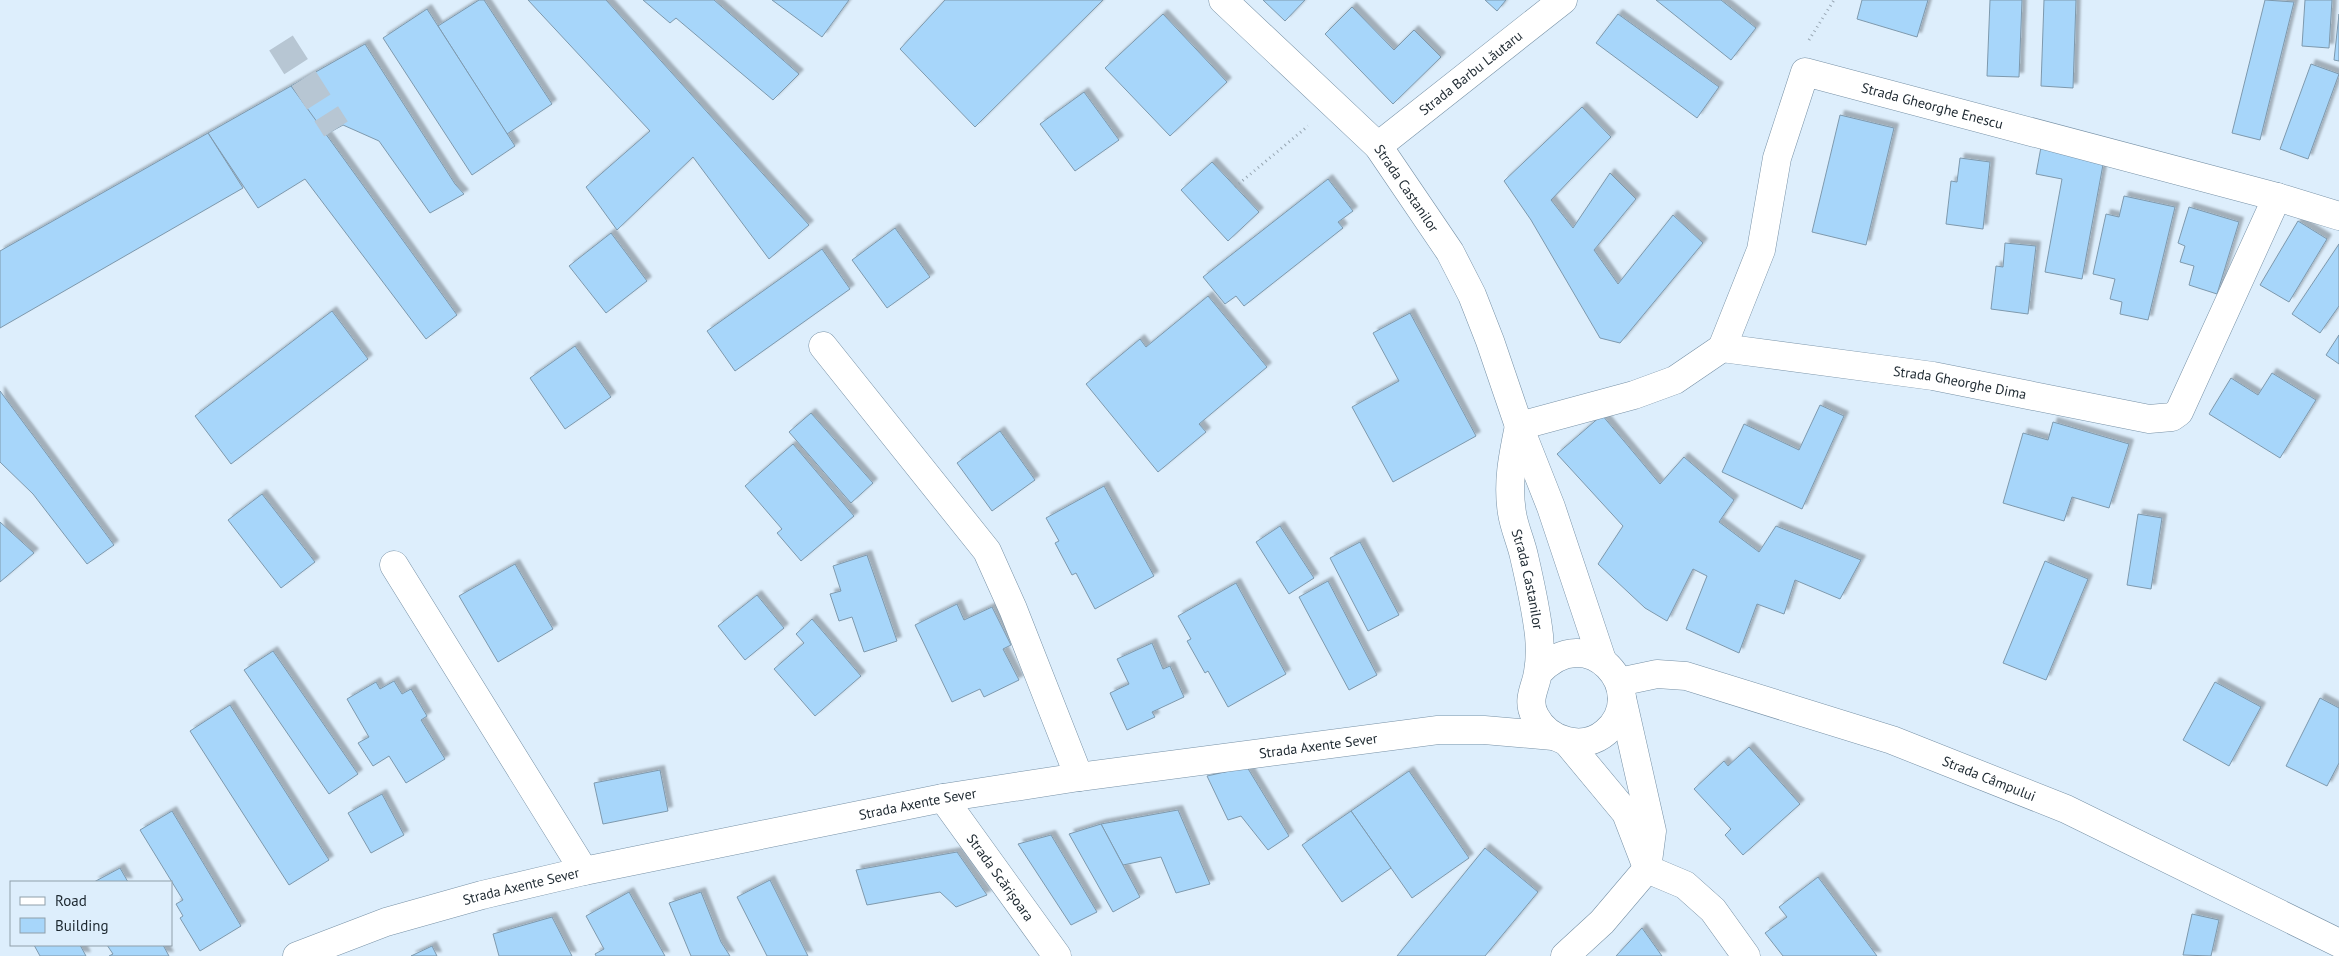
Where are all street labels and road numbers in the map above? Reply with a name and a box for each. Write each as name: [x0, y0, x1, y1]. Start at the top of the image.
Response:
street label: Strada Barbu Lăutaru: [1415, 27, 1526, 119]
street label: Strada Gheorghe Enescu: [1860, 78, 2005, 133]
street label: Strada Castanilor: [1371, 141, 1443, 236]
street label: Strada Gheorghe Dima: [1892, 362, 2028, 403]
street label: Strada Castanilor: [1507, 527, 1547, 631]
street label: Strada Axente Sever: [1258, 729, 1379, 762]
street label: Strada Câmpului: [1940, 752, 2038, 805]
street label: Strada Axente Sever: [857, 784, 978, 824]
street label: Strada Scărișoara: [963, 830, 1038, 925]
street label: Strada Axente Sever: [461, 863, 581, 909]

